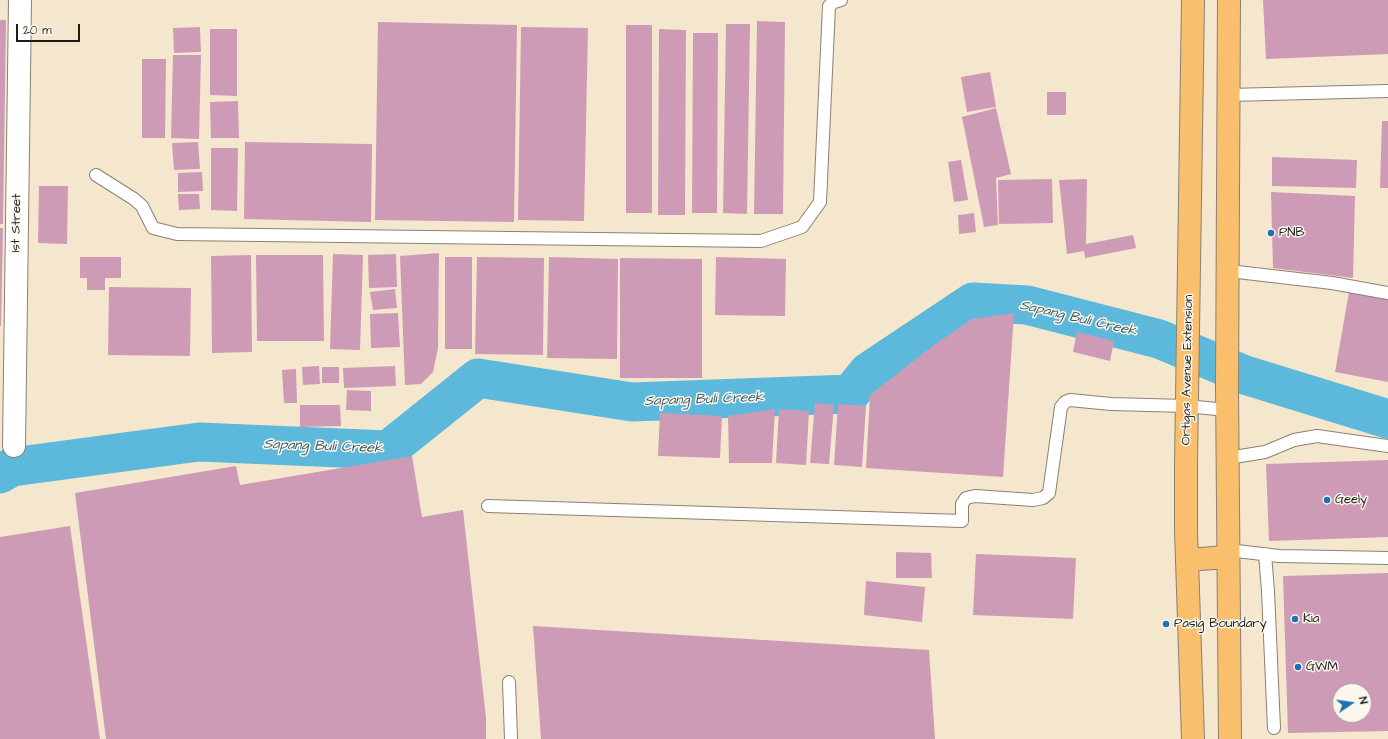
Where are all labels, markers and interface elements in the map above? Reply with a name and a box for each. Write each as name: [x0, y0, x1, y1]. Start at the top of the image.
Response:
scale bar: [18, 16, 82, 42]
text: 20 m: [23, 22, 52, 39]
street label: 1st Street: [9, 193, 25, 253]
place label: PNB: [1279, 225, 1305, 241]
marker: PNB: [1266, 228, 1276, 238]
street label: Ortigas Avenue Extension: [1179, 295, 1197, 445]
water label: Sapang Buli Creek: [1018, 297, 1138, 341]
water label: Sapang Buli Creek: [644, 390, 764, 410]
water label: Sapang Buli Creek: [263, 437, 383, 457]
place label: Geely: [1335, 492, 1367, 508]
marker: Geely: [1322, 495, 1332, 505]
place label: Kia: [1303, 611, 1319, 627]
marker: Kia: [1290, 614, 1300, 624]
place label: Pasig Boundary: [1174, 616, 1267, 632]
marker: Pasig Boundary: [1161, 619, 1171, 629]
place label: GWM: [1306, 659, 1338, 675]
marker: GWM: [1293, 662, 1303, 672]
north arrow: [1332, 683, 1372, 723]
text: N: [1355, 695, 1371, 705]

